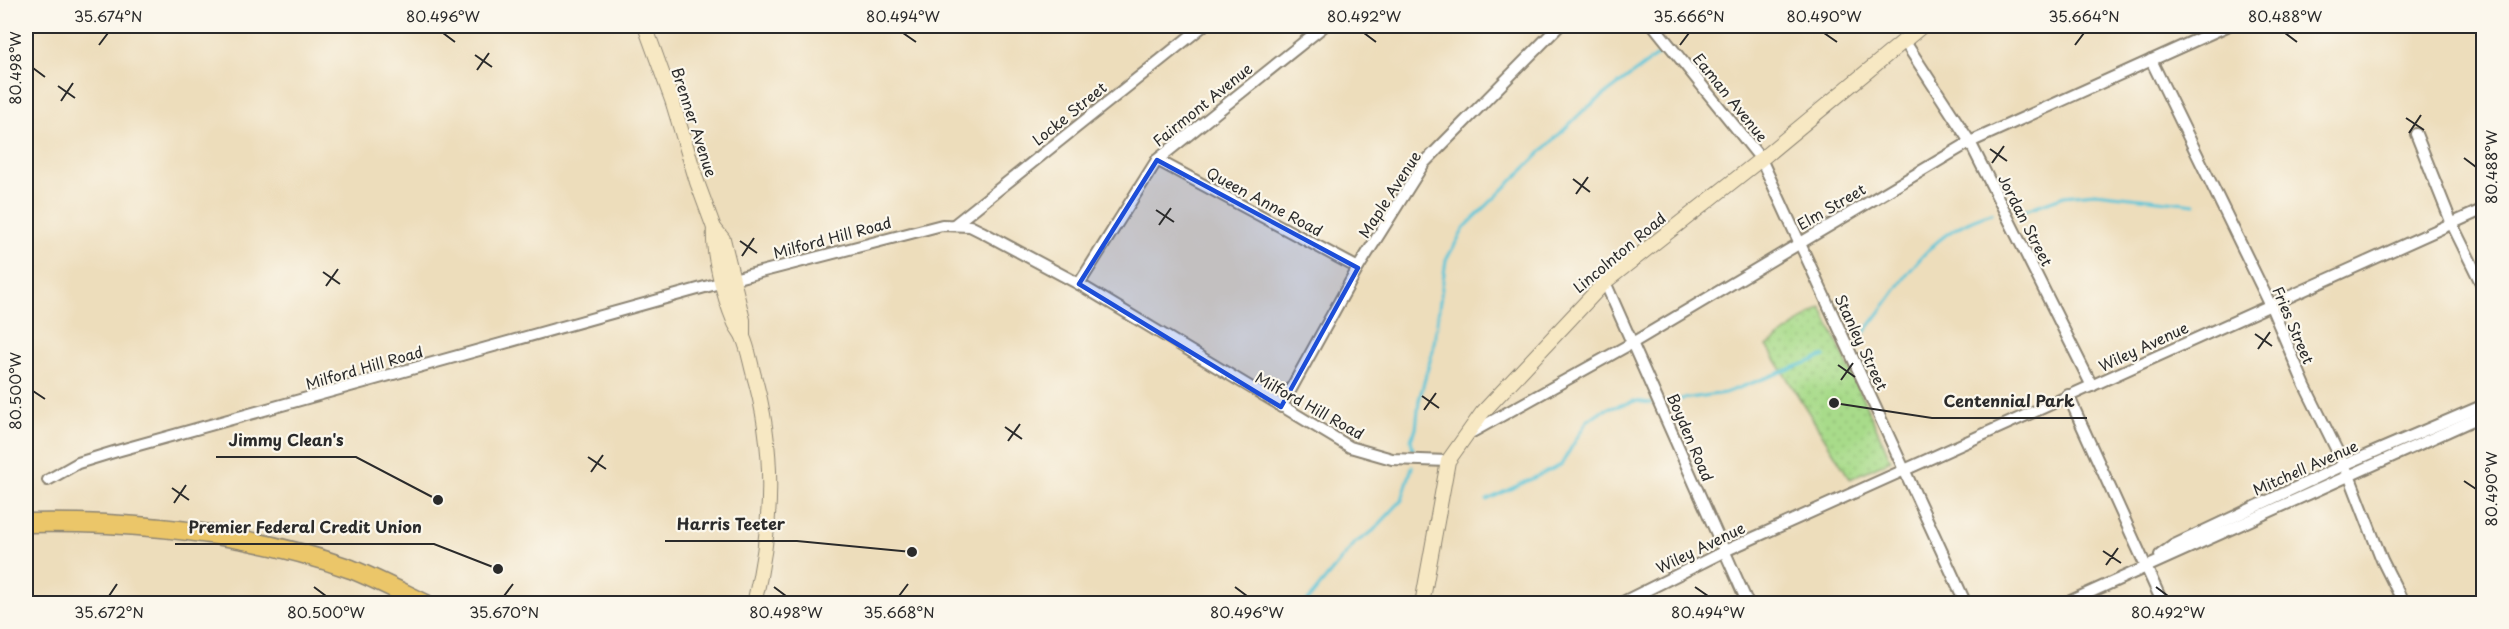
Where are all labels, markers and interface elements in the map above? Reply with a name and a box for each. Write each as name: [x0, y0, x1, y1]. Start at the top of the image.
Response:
text: 35.674°N: [74, 4, 142, 27]
text: 80.496°W: [406, 4, 481, 27]
text: 80.494°W: [866, 4, 941, 27]
text: 80.492°W: [1327, 4, 1402, 27]
text: 35.666°N: [1653, 4, 1725, 27]
text: 80.490°W: [1786, 4, 1862, 27]
text: 35.664°N: [2048, 4, 2120, 27]
text: 80.488°W: [2248, 4, 2323, 27]
text: 80.498°W: [3, 31, 26, 105]
street label: Eaman Avenue: [1688, 48, 1774, 146]
street label: Fairmont Avenue: [1147, 57, 1257, 151]
street label: Brenner Avenue: [666, 64, 724, 180]
street label: Locke Street: [1027, 76, 1111, 150]
text: 80.488°W: [2479, 129, 2502, 204]
street label: Maple Avenue: [1352, 146, 1426, 242]
street label: Queen Anne Road: [1203, 161, 1327, 241]
street label: Jordan Street: [1993, 170, 2059, 270]
street label: Elm Street: [1792, 177, 1870, 235]
street label: Lincolnton Road: [1568, 206, 1670, 298]
street label: Milford Hill Road: [770, 210, 894, 264]
street label: Fries Street: [2267, 283, 2321, 367]
street label: Stanley Street: [1830, 290, 1894, 394]
street label: Wiley Avenue: [2094, 315, 2192, 377]
street label: Milford Hill Road: [302, 339, 426, 395]
text: 80.500°W: [3, 351, 26, 430]
street label: Milford Hill Road: [1251, 365, 1369, 445]
callout: Centennial Park: [1932, 384, 2087, 418]
text: Centennial Park: [1943, 388, 2075, 412]
street label: Boyden Road: [1662, 389, 1720, 485]
callout: Jimmy Clean's: [216, 423, 356, 457]
text: Jimmy Clean's: [228, 427, 344, 451]
street label: Mitchell Avenue: [2249, 434, 2361, 500]
text: 80.490°W: [2479, 451, 2502, 527]
callout: Harris Teeter: [665, 507, 797, 541]
callout: Premier Federal Credit Union: [175, 510, 434, 544]
text: Harris Teeter: [677, 511, 786, 535]
text: Premier Federal Credit Union: [188, 514, 422, 538]
street label: Wiley Avenue: [1652, 515, 1748, 579]
text: 35.672°N: [74, 600, 144, 623]
text: 80.500°W: [287, 600, 366, 623]
text: 35.670°N: [469, 600, 539, 623]
text: 80.498°W: [749, 600, 823, 623]
text: 35.668°N: [863, 600, 935, 623]
text: 80.496°W: [1210, 600, 1285, 623]
text: 80.494°W: [1671, 600, 1746, 623]
text: 80.492°W: [2131, 600, 2206, 623]

